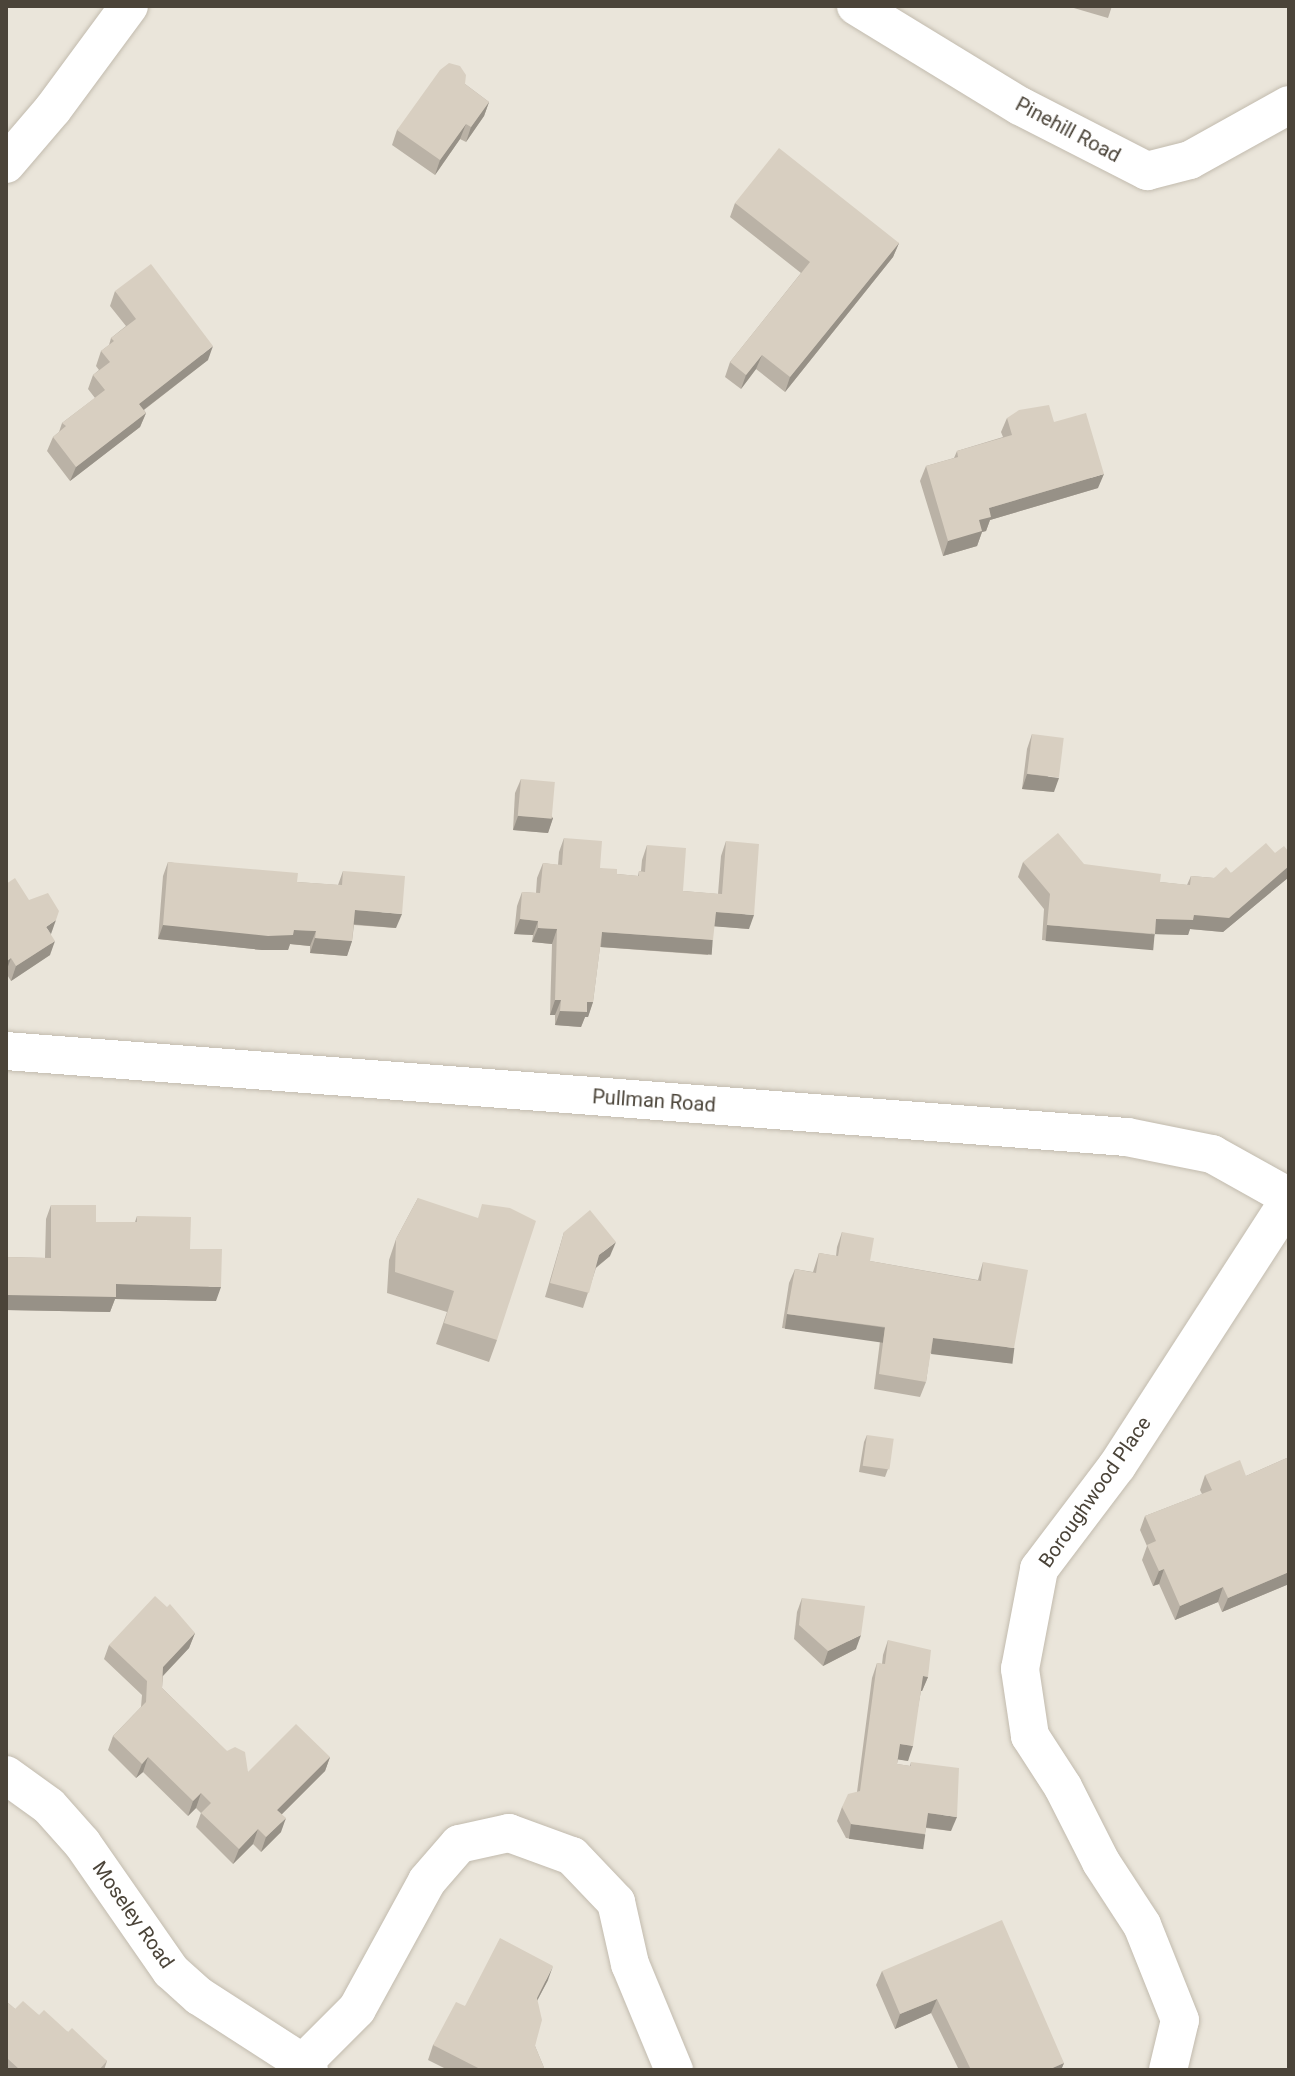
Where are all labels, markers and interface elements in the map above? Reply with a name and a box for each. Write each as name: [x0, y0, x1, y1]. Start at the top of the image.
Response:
street label: Pinehill Road: [1011, 92, 1125, 168]
street label: Pullman Road: [591, 1085, 717, 1117]
street label: Boroughwood Place: [1034, 1412, 1156, 1572]
street label: Moseley Road: [87, 1857, 179, 1973]

